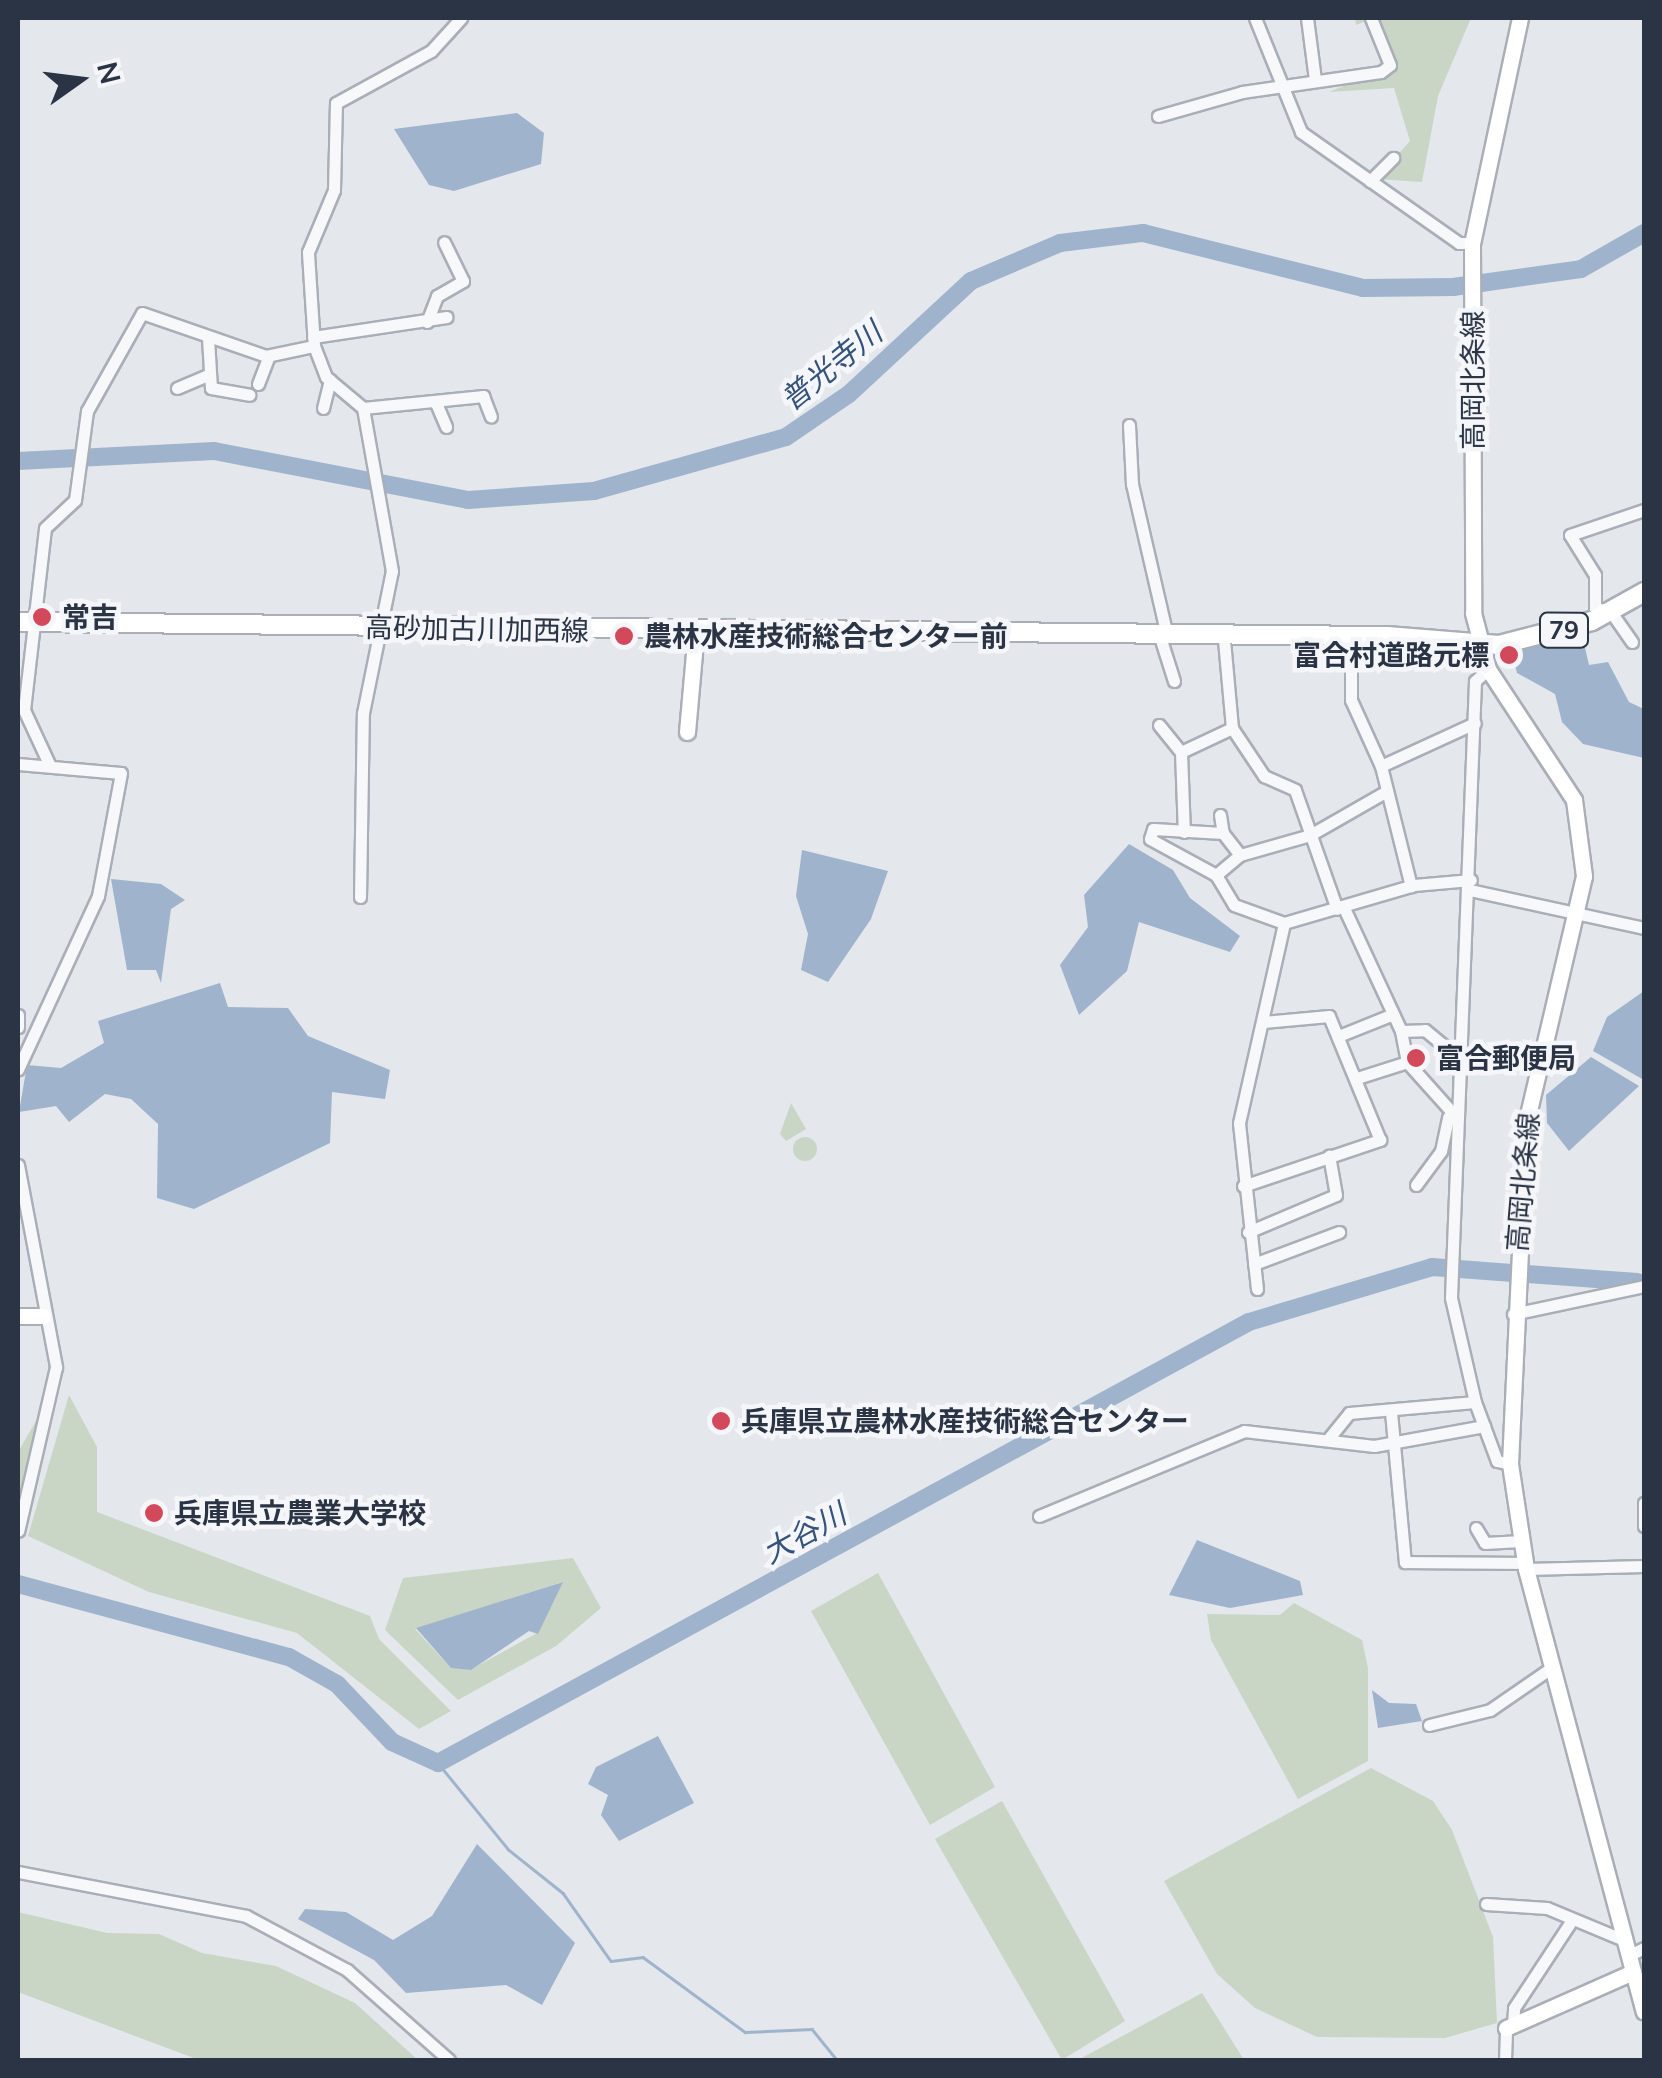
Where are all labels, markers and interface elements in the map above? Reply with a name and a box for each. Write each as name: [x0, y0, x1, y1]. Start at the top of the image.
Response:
north arrow: [30, 30, 130, 130]
text: N: [90, 58, 129, 87]
street label: 高岡北条線: [1456, 310, 1490, 450]
water label: 普光寺川: [773, 314, 889, 418]
place label: 常吉: [62, 600, 118, 634]
marker: 常吉: [31, 606, 53, 628]
street label: 高砂加古川加西線: [365, 610, 589, 648]
road number: 79: [1539, 610, 1589, 650]
place label: 農林水産技術総合センター前: [644, 619, 1008, 653]
marker: 農林水産技術総合センター前: [613, 625, 635, 647]
place label: 富合村道路元標: [1293, 638, 1489, 672]
marker: 富合村道路元標: [1498, 644, 1520, 666]
place label: 富合郵便局: [1436, 1041, 1576, 1075]
marker: 富合郵便局: [1405, 1047, 1427, 1069]
street label: 高岡北条線: [1500, 1111, 1546, 1253]
place label: 兵庫県立農林水産技術総合センター: [741, 1404, 1189, 1438]
marker: 兵庫県立農林水産技術総合センター: [710, 1410, 732, 1432]
water label: 大谷川: [756, 1495, 852, 1571]
place label: 兵庫県立農業大学校: [174, 1496, 426, 1530]
marker: 兵庫県立農業大学校: [143, 1502, 165, 1524]

